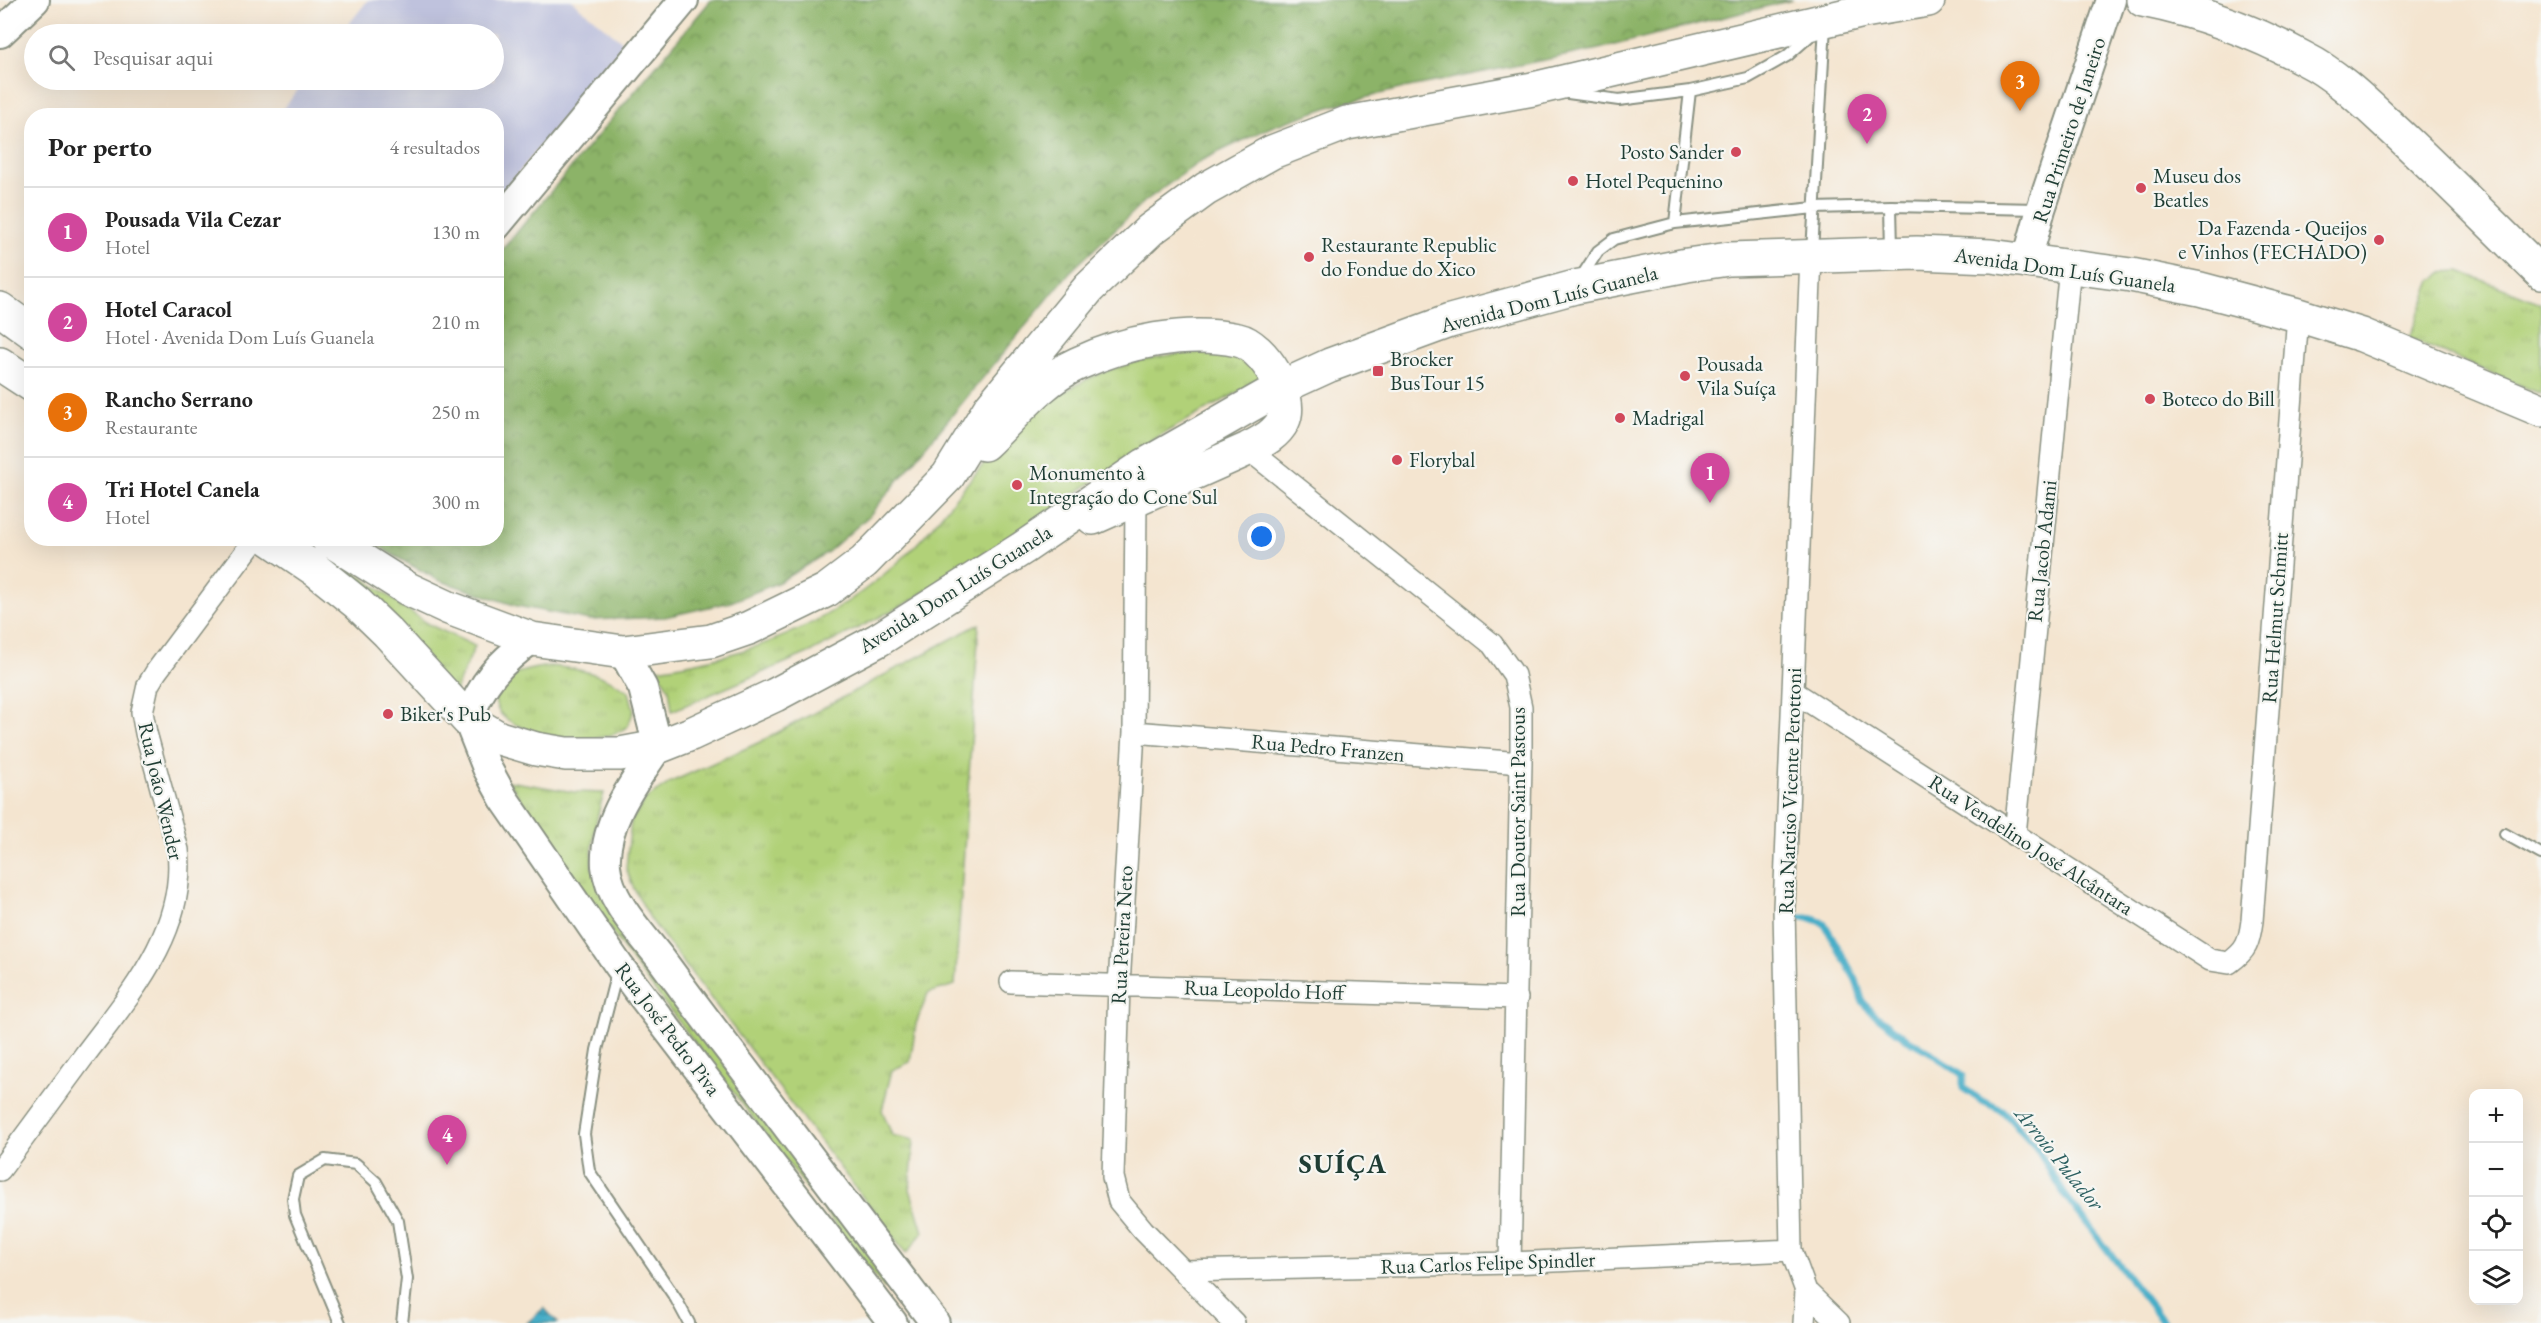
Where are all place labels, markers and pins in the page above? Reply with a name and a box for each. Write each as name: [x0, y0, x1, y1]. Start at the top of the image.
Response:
pin: 3: [2000, 62, 2040, 111]
pin: 2: [1848, 94, 1886, 144]
place label: Posto Sander: [1620, 138, 1724, 165]
marker: Posto Sander: [1729, 145, 1743, 159]
place label: Museu dos Beatles: [2153, 162, 2241, 213]
place label: Hotel Pequenino: [1585, 167, 1723, 194]
marker: Hotel Pequenino: [1566, 174, 1580, 188]
marker: Museu dos Beatles: [2134, 181, 2148, 195]
place label: Da Fazenda - Queijos e Vinhos (FECHADO): [2178, 214, 2367, 265]
place label: Restaurante Republic do Fondue do Xico: [1321, 231, 1497, 282]
marker: Da Fazenda - Queijos e Vinhos (FECHADO): [2372, 233, 2386, 247]
marker: Restaurante Republic do Fondue do Xico: [1302, 250, 1316, 264]
place label: Brocker BusTour 15: [1390, 345, 1485, 396]
place label: Pousada Vila Suíça: [1697, 350, 1777, 401]
marker: Brocker BusTour 15: [1371, 364, 1385, 378]
marker: Pousada Vila Suíça: [1678, 369, 1692, 383]
place label: Boteco do Bill: [2162, 385, 2275, 412]
marker: Boteco do Bill: [2143, 392, 2157, 406]
place label: Madrigal: [1632, 404, 1704, 431]
marker: Madrigal: [1613, 411, 1627, 425]
place label: Florybal: [1409, 446, 1475, 473]
marker: Florybal: [1390, 453, 1404, 467]
pin: 1: [1690, 454, 1730, 503]
place label: Monumento à Integração do Cone Sul: [1029, 459, 1218, 510]
marker: Monumento à Integração do Cone Sul: [1010, 478, 1024, 492]
place label: Biker's Pub: [400, 700, 491, 727]
marker: Biker's Pub: [381, 707, 395, 721]
pin: 4: [428, 1116, 466, 1165]

